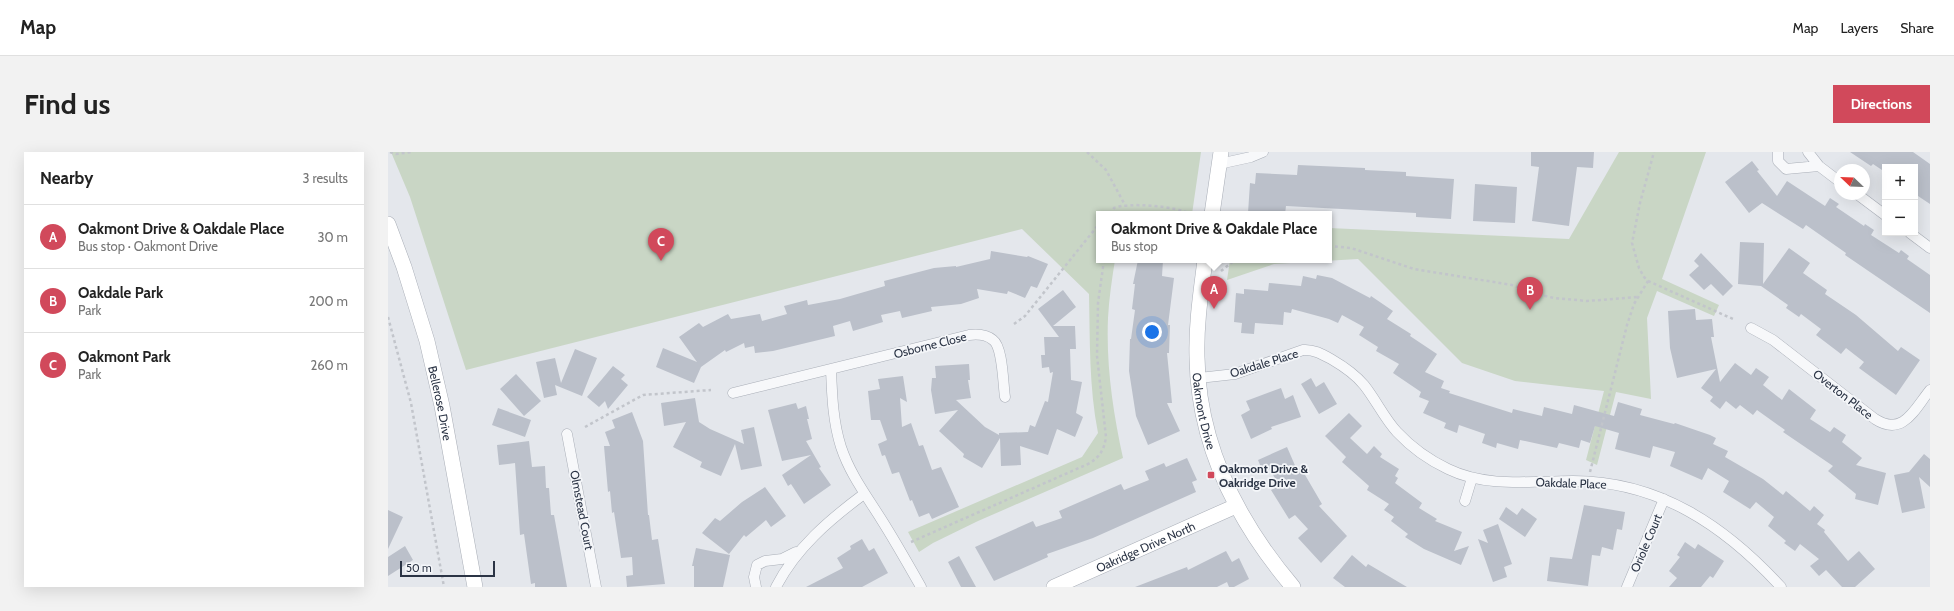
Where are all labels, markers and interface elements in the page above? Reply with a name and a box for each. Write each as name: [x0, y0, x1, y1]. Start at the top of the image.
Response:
text: Map: [20, 16, 56, 39]
text: Map: [1793, 19, 1818, 37]
text: Layers: [1840, 19, 1878, 37]
text: Share: [1900, 19, 1934, 37]
button: Directions: [1833, 85, 1930, 123]
text: Find us: [24, 87, 110, 121]
north arrow: [1834, 164, 1870, 200]
map controls: [1882, 164, 1918, 236]
button: +: [1882, 164, 1918, 200]
text: Nearby: [40, 168, 93, 188]
text: 3 results: [302, 170, 348, 186]
button: −: [1882, 200, 1918, 236]
popup: [1096, 211, 1332, 263]
text: Oakmont Drive & Oakdale Place: [78, 220, 284, 238]
text: Oakmont Drive & Oakdale Place: [1111, 220, 1317, 238]
pin: C: [648, 228, 674, 261]
text: A: [49, 229, 57, 245]
text: 30 m: [318, 229, 348, 245]
text: Bus stop · Oakmont Drive: [78, 238, 218, 254]
text: Bus stop: [1111, 238, 1158, 254]
pin: A: [1201, 276, 1227, 309]
pin: B: [1517, 277, 1543, 310]
text: Oakdale Park: [78, 284, 163, 302]
text: B: [49, 293, 57, 309]
text: 200 m: [309, 293, 348, 309]
text: Park: [78, 302, 101, 318]
your location: [1142, 322, 1162, 342]
street label: Osborne Close: [892, 329, 968, 361]
street label: Oakdale Place: [1228, 345, 1300, 381]
text: Oakmont Park: [78, 348, 171, 366]
text: C: [49, 357, 57, 373]
text: 260 m: [310, 357, 348, 373]
street label: Bellerose Drive: [425, 364, 456, 442]
text: Park: [78, 366, 101, 382]
street label: Overton Place: [1810, 366, 1876, 422]
street label: Oakmont Drive: [1190, 372, 1219, 451]
place label: Oakmont Drive & Oakridge Drive: [1219, 461, 1309, 490]
street label: Olmstead Court: [567, 469, 597, 551]
marker: Oakmont Drive & Oakridge Drive: [1206, 470, 1216, 480]
street label: Oakdale Place: [1535, 474, 1607, 492]
street label: Oriole Court: [1627, 512, 1665, 574]
street label: Oakridge Drive North: [1093, 518, 1197, 575]
scale bar: [400, 559, 495, 578]
text: 50 m: [406, 561, 432, 575]

